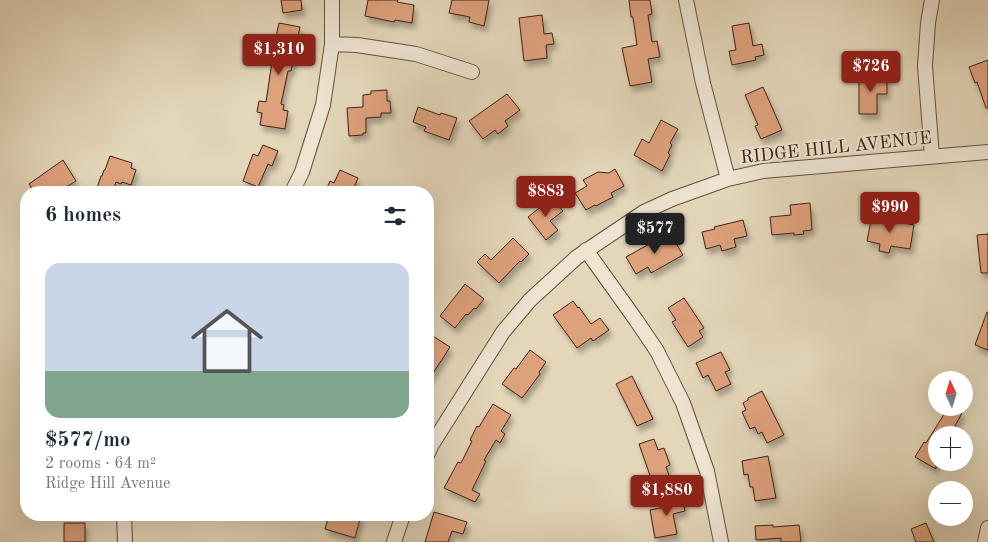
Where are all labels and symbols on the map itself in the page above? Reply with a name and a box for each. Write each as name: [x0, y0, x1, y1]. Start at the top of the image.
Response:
pin: $1,310: [238, 34, 320, 76]
pin: $726: [841, 51, 901, 93]
street label: RIDGE HILL AVENUE: [739, 129, 933, 167]
pin: $883: [516, 176, 576, 218]
pin: $990: [860, 192, 920, 234]
pin: $577: [625, 212, 685, 255]
north arrow: [928, 371, 972, 416]
pin: $1,880: [626, 474, 708, 517]

